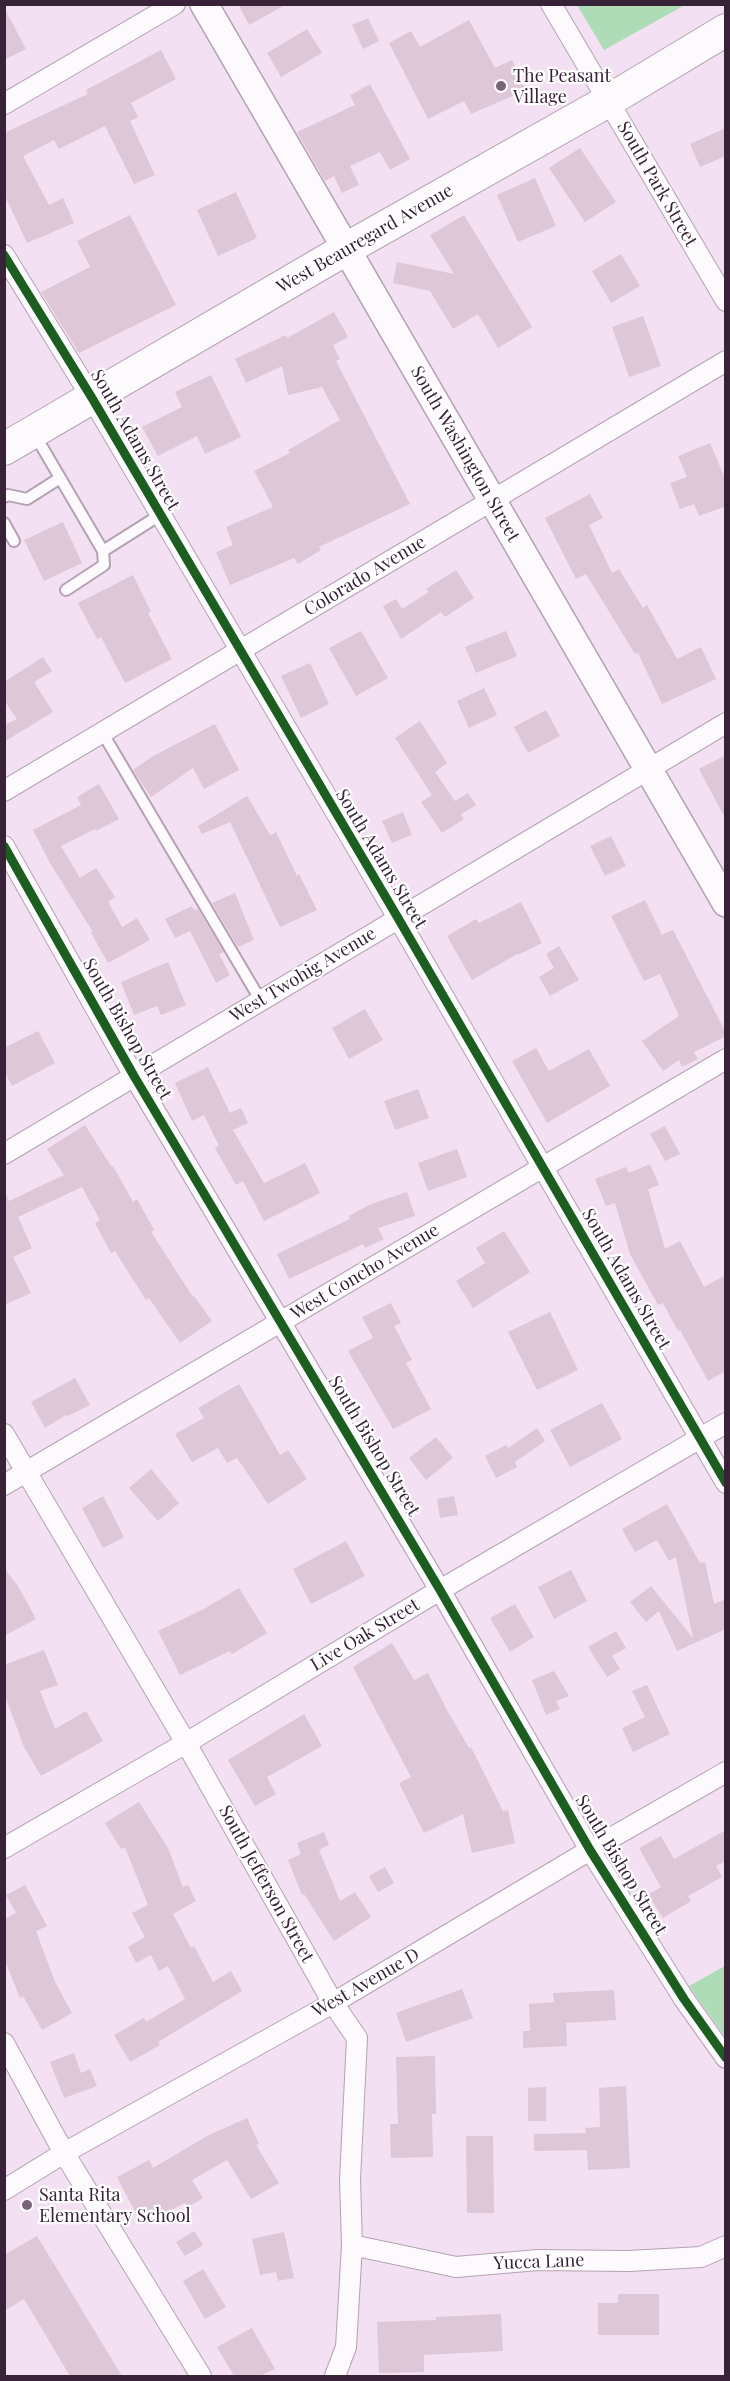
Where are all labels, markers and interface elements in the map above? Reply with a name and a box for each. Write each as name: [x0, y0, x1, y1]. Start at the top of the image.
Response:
place label: The Peasant Village: [513, 65, 611, 107]
marker: The Peasant Village: [494, 79, 508, 93]
street label: South Park Street: [612, 117, 702, 251]
street label: West Beauregard Avenue: [273, 180, 457, 298]
street label: South Washington Street: [406, 362, 524, 546]
street label: South Adams Street: [86, 366, 184, 514]
street label: Colorado Avenue: [300, 531, 430, 621]
street label: South Adams Street: [331, 785, 431, 933]
street label: West Twohig Avenue: [226, 923, 380, 1027]
street label: South Bishop Street: [78, 954, 176, 1104]
street label: South Adams Street: [577, 1205, 675, 1353]
street label: West Concho Avenue: [287, 1219, 443, 1325]
street label: South Bishop Street: [324, 1372, 424, 1520]
street label: Live Oak Street: [307, 1594, 423, 1676]
street label: South Bishop Street: [571, 1791, 671, 1939]
street label: South Jefferson Street: [214, 1802, 318, 1966]
street label: West Avenue D: [309, 1944, 423, 2022]
place label: Santa Rita Elementary School: [39, 2184, 191, 2226]
marker: Santa Rita Elementary School: [20, 2198, 34, 2212]
street label: Yucca Lane: [493, 2250, 585, 2274]

